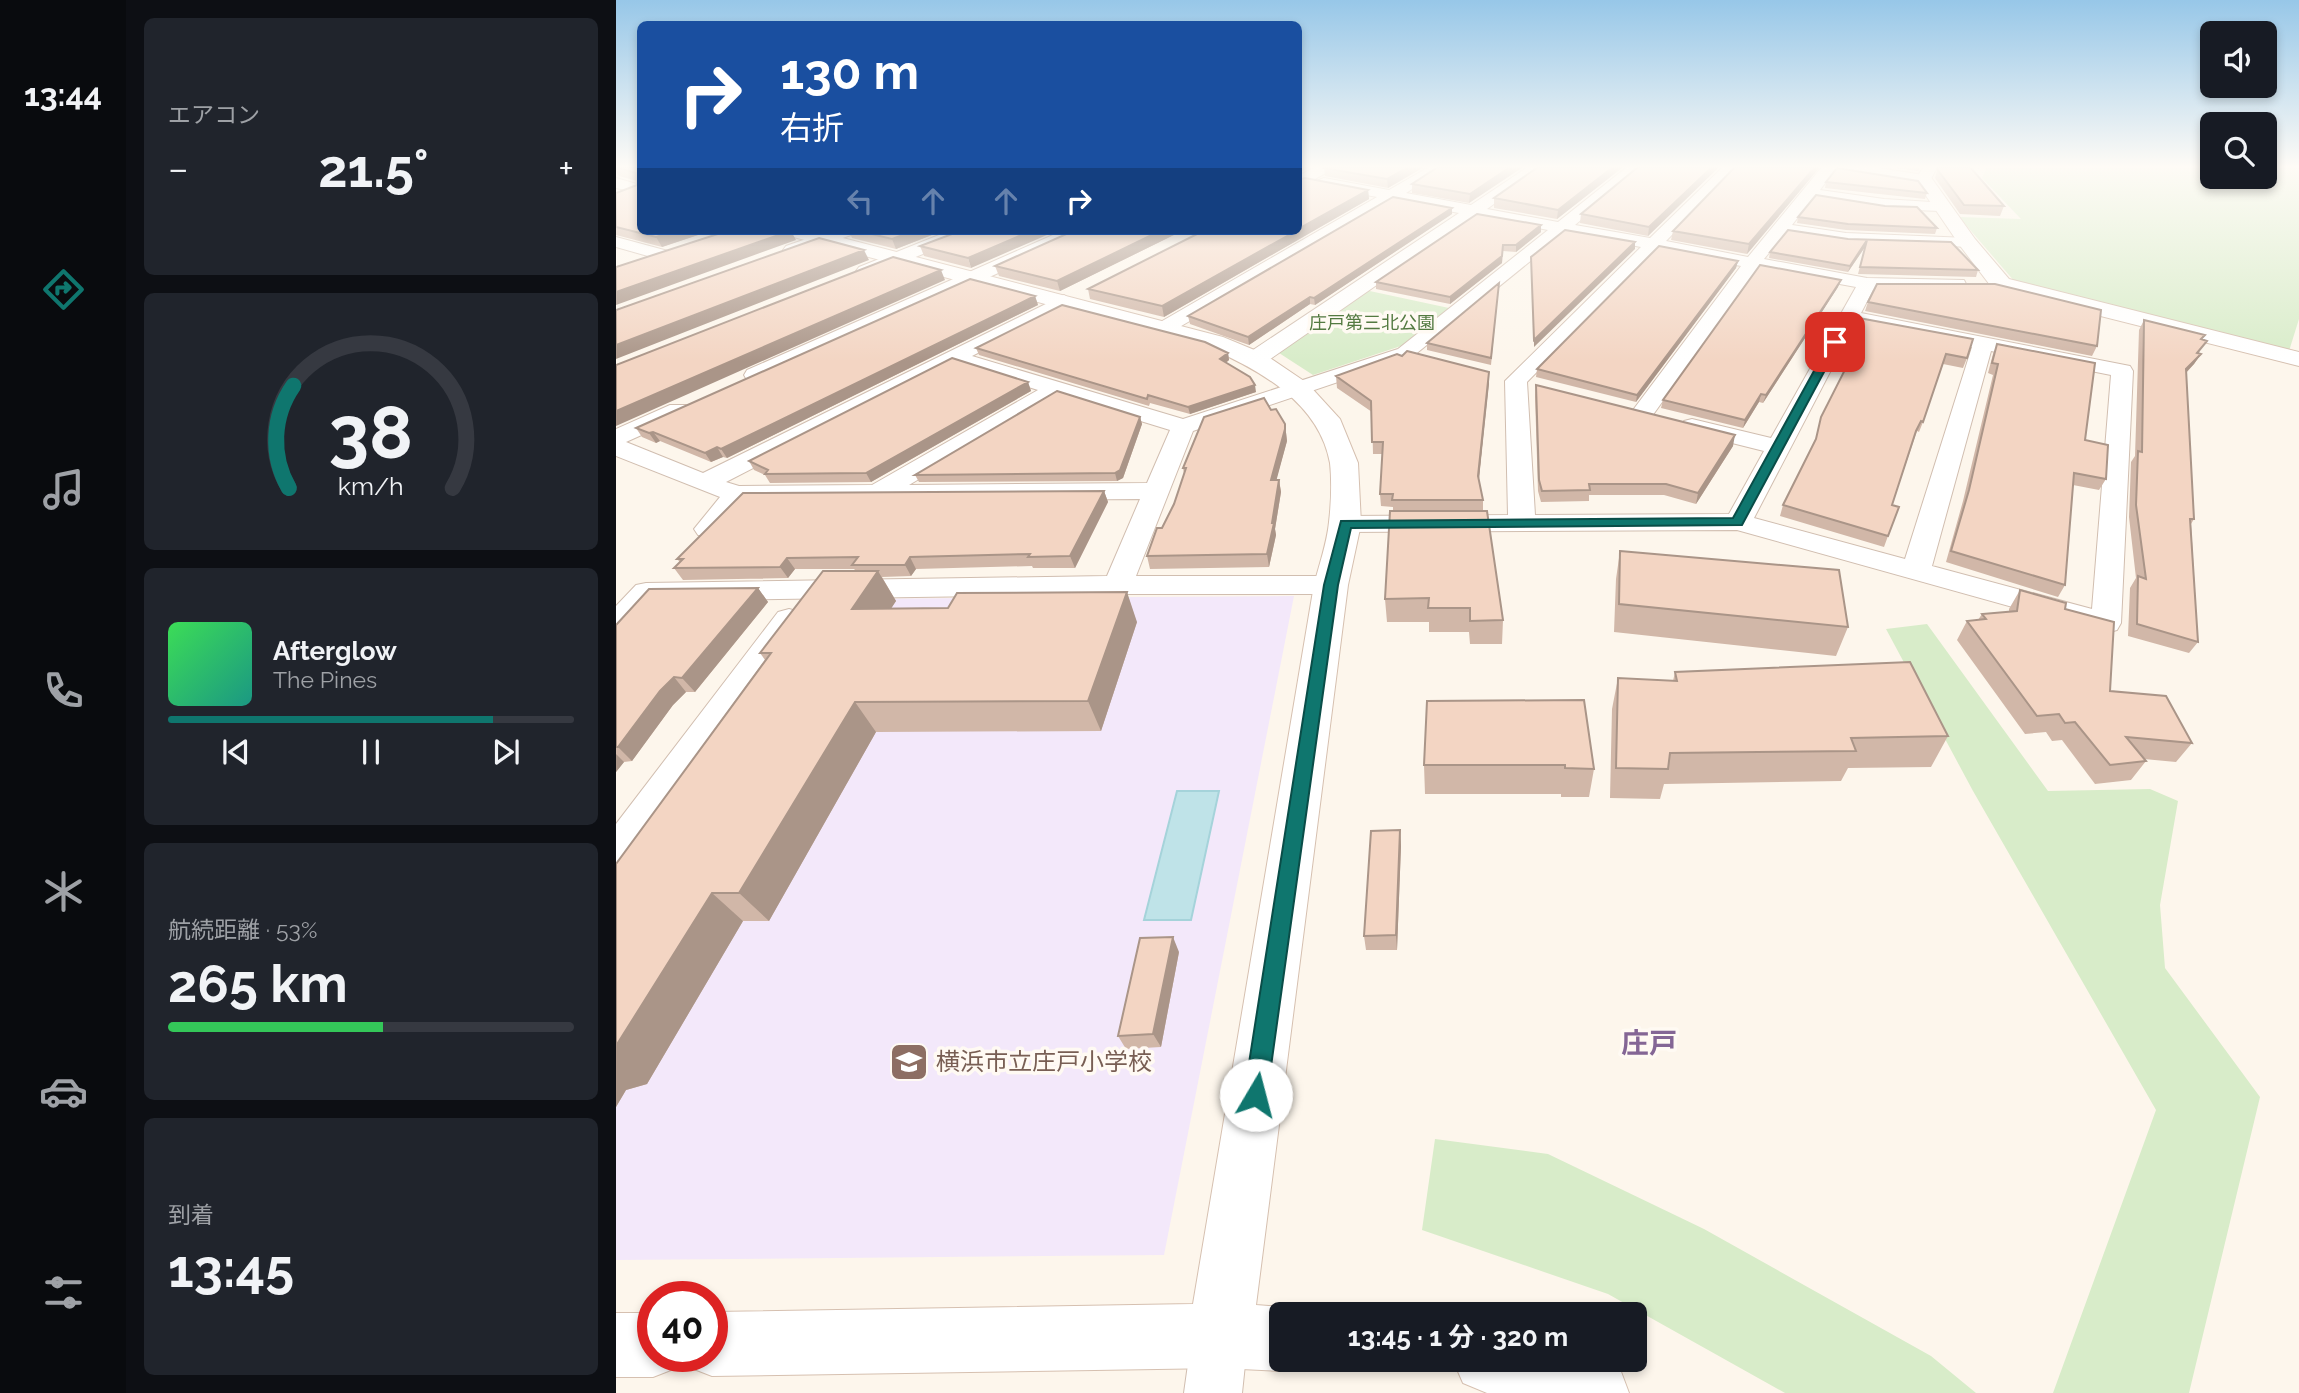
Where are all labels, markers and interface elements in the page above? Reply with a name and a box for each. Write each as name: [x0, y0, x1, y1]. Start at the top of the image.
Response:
map controls: [2200, 21, 2277, 189]
button: sound: [2200, 21, 2277, 98]
text: 130 m: [780, 43, 919, 100]
icon: right: [665, 49, 756, 140]
text: 13:44: [24, 76, 102, 113]
text: エアコン: [168, 101, 260, 128]
text: 右折: [780, 109, 844, 146]
button: search: [2200, 112, 2277, 189]
text: 21.5°: [318, 138, 429, 199]
text: −: [168, 146, 188, 191]
text: +: [558, 146, 574, 191]
icon: left: [841, 182, 879, 220]
icon: ahead: [914, 182, 952, 220]
icon: ahead: [987, 182, 1025, 220]
icon: right: [1060, 182, 1098, 220]
icon: directions: [39, 265, 88, 314]
park label: 庄戸第三北公園: [1309, 312, 1435, 333]
pin: [1805, 312, 1865, 372]
icon: arrive: [1816, 323, 1854, 361]
text: 38: [329, 390, 413, 475]
icon: music: [39, 465, 88, 514]
text: km/h: [338, 470, 404, 500]
text: Afterglow: [273, 636, 397, 666]
icon: phone: [39, 666, 88, 715]
text: The Pines: [273, 666, 377, 693]
icon: previous: [217, 733, 255, 771]
icon: pause: [352, 733, 390, 771]
icon: next: [487, 733, 525, 771]
icon: climate: [39, 867, 88, 916]
text: 航続距離 · 53%: [168, 916, 317, 943]
text: 265 km: [168, 953, 348, 1014]
district label: 庄戸: [1621, 1027, 1677, 1060]
school or university icon: 横浜市立庄戸小学校: [888, 1041, 930, 1083]
place label: 横浜市立庄戸小学校: [936, 1047, 1152, 1076]
position arrow: [1219, 1058, 1293, 1132]
icon: car: [39, 1067, 88, 1116]
text: 到着: [168, 1201, 214, 1228]
text: 13:45: [168, 1238, 294, 1299]
icon: filters: [39, 1268, 88, 1317]
speed limit sign: 40: [637, 1281, 728, 1372]
text: 13:45 · 1 分 · 320 m: [1348, 1322, 1568, 1352]

